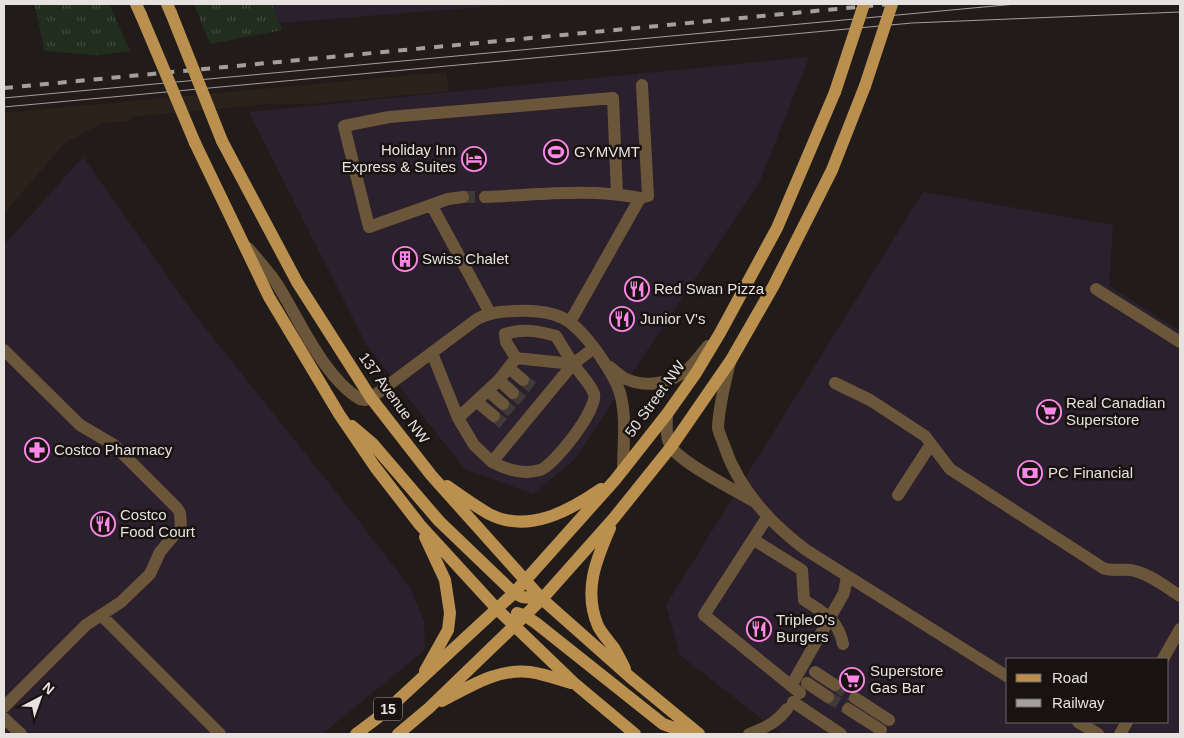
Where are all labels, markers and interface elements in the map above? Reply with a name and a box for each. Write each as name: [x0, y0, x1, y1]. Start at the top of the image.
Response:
sports icon: GYMVMT: [543, 139, 569, 165]
place label: Holiday Inn Express & Suites: [342, 141, 456, 175]
place label: GYMVMT: [574, 143, 640, 160]
hotel icon: Holiday Inn Express & Suites: [461, 146, 487, 172]
building icon: Swiss Chalet: [392, 246, 418, 272]
place label: Swiss Chalet: [422, 250, 510, 267]
restaurant icon: Red Swan Pizza: [624, 276, 650, 302]
place label: Red Swan Pizza: [654, 280, 765, 297]
restaurant icon: Junior V's: [609, 306, 635, 332]
place label: Junior V's: [640, 310, 705, 327]
street label: 137 Avenue NW: [356, 349, 434, 447]
street label: 50 Street NW: [621, 357, 688, 440]
place label: Real Canadian Superstore: [1066, 394, 1165, 428]
supermarket icon: Real Canadian Superstore: [1036, 399, 1062, 425]
pharmacy icon: Costco Pharmacy: [24, 437, 50, 463]
place label: Costco Pharmacy: [54, 441, 173, 458]
bank icon: PC Financial: [1017, 460, 1043, 486]
place label: PC Financial: [1048, 464, 1133, 481]
place label: Costco Food Court: [120, 506, 196, 540]
restaurant icon: Costco Food Court: [90, 511, 116, 537]
place label: TripleO's Burgers: [776, 611, 835, 645]
restaurant icon: TripleO's Burgers: [746, 616, 772, 642]
legend: [1006, 658, 1169, 723]
place label: Superstore Gas Bar: [870, 662, 943, 696]
supermarket icon: Superstore Gas Bar: [839, 667, 865, 693]
text: Road: [1052, 669, 1088, 686]
north arrow: [15, 673, 65, 723]
text: N: [39, 679, 58, 698]
text: Railway: [1052, 694, 1105, 711]
road number: 15: [374, 698, 402, 721]

